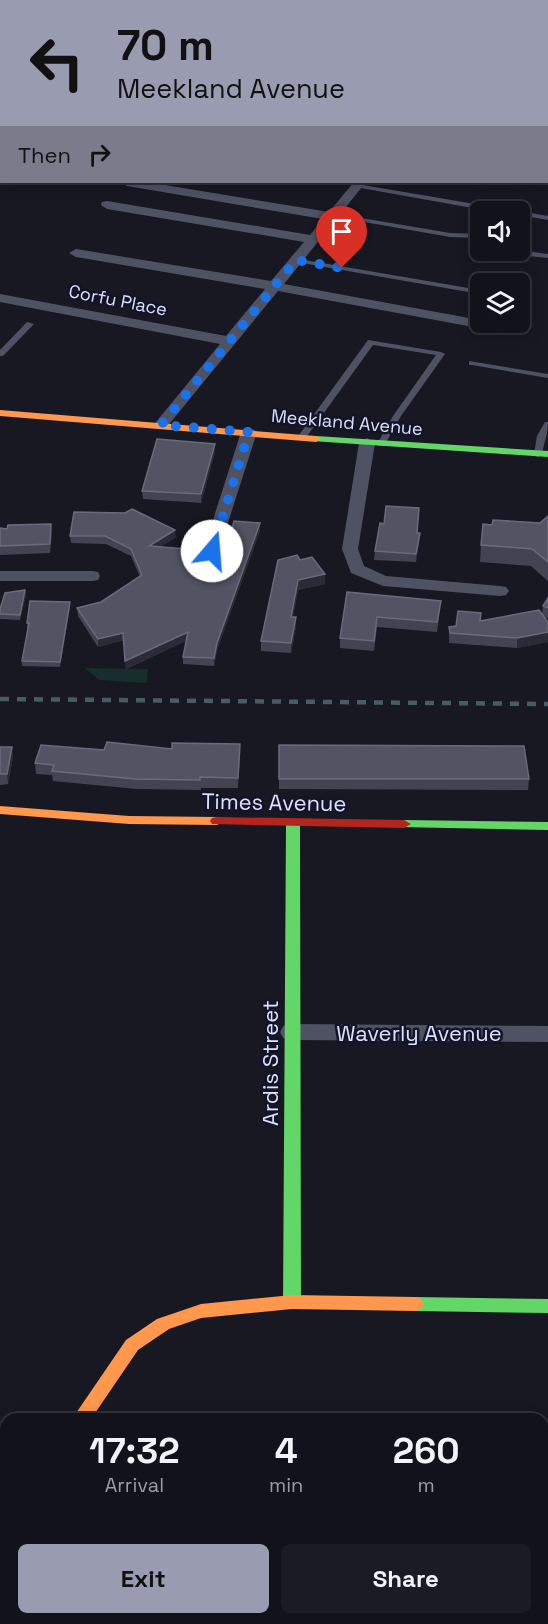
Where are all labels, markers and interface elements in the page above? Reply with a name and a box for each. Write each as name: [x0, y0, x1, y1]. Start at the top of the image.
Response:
text: 70 m: [117, 19, 214, 72]
icon: left: [18, 24, 96, 102]
text: Meekland Avenue: [117, 71, 345, 106]
icon: right: [83, 138, 116, 171]
text: Then: [18, 141, 71, 169]
map controls: [470, 201, 530, 333]
button: sound: [470, 201, 530, 261]
pin: [316, 206, 367, 268]
icon: arrive: [325, 215, 358, 248]
button: layers: [470, 273, 530, 333]
street label: Corfu Place: [67, 279, 169, 321]
street label: Meekland Avenue: [270, 404, 424, 440]
position arrow: [180, 519, 244, 583]
street label: Times Avenue: [201, 787, 347, 817]
street label: Ardis Street: [256, 1000, 284, 1126]
street label: Waverly Avenue: [336, 1019, 502, 1047]
text: 17:32: [89, 1428, 180, 1474]
text: 4: [275, 1428, 298, 1474]
text: 260: [393, 1428, 460, 1474]
text: Arrival: [105, 1472, 164, 1498]
text: min: [269, 1472, 303, 1498]
text: m: [418, 1472, 435, 1498]
button: Exit: [18, 1544, 269, 1613]
button: Share: [281, 1544, 531, 1613]

